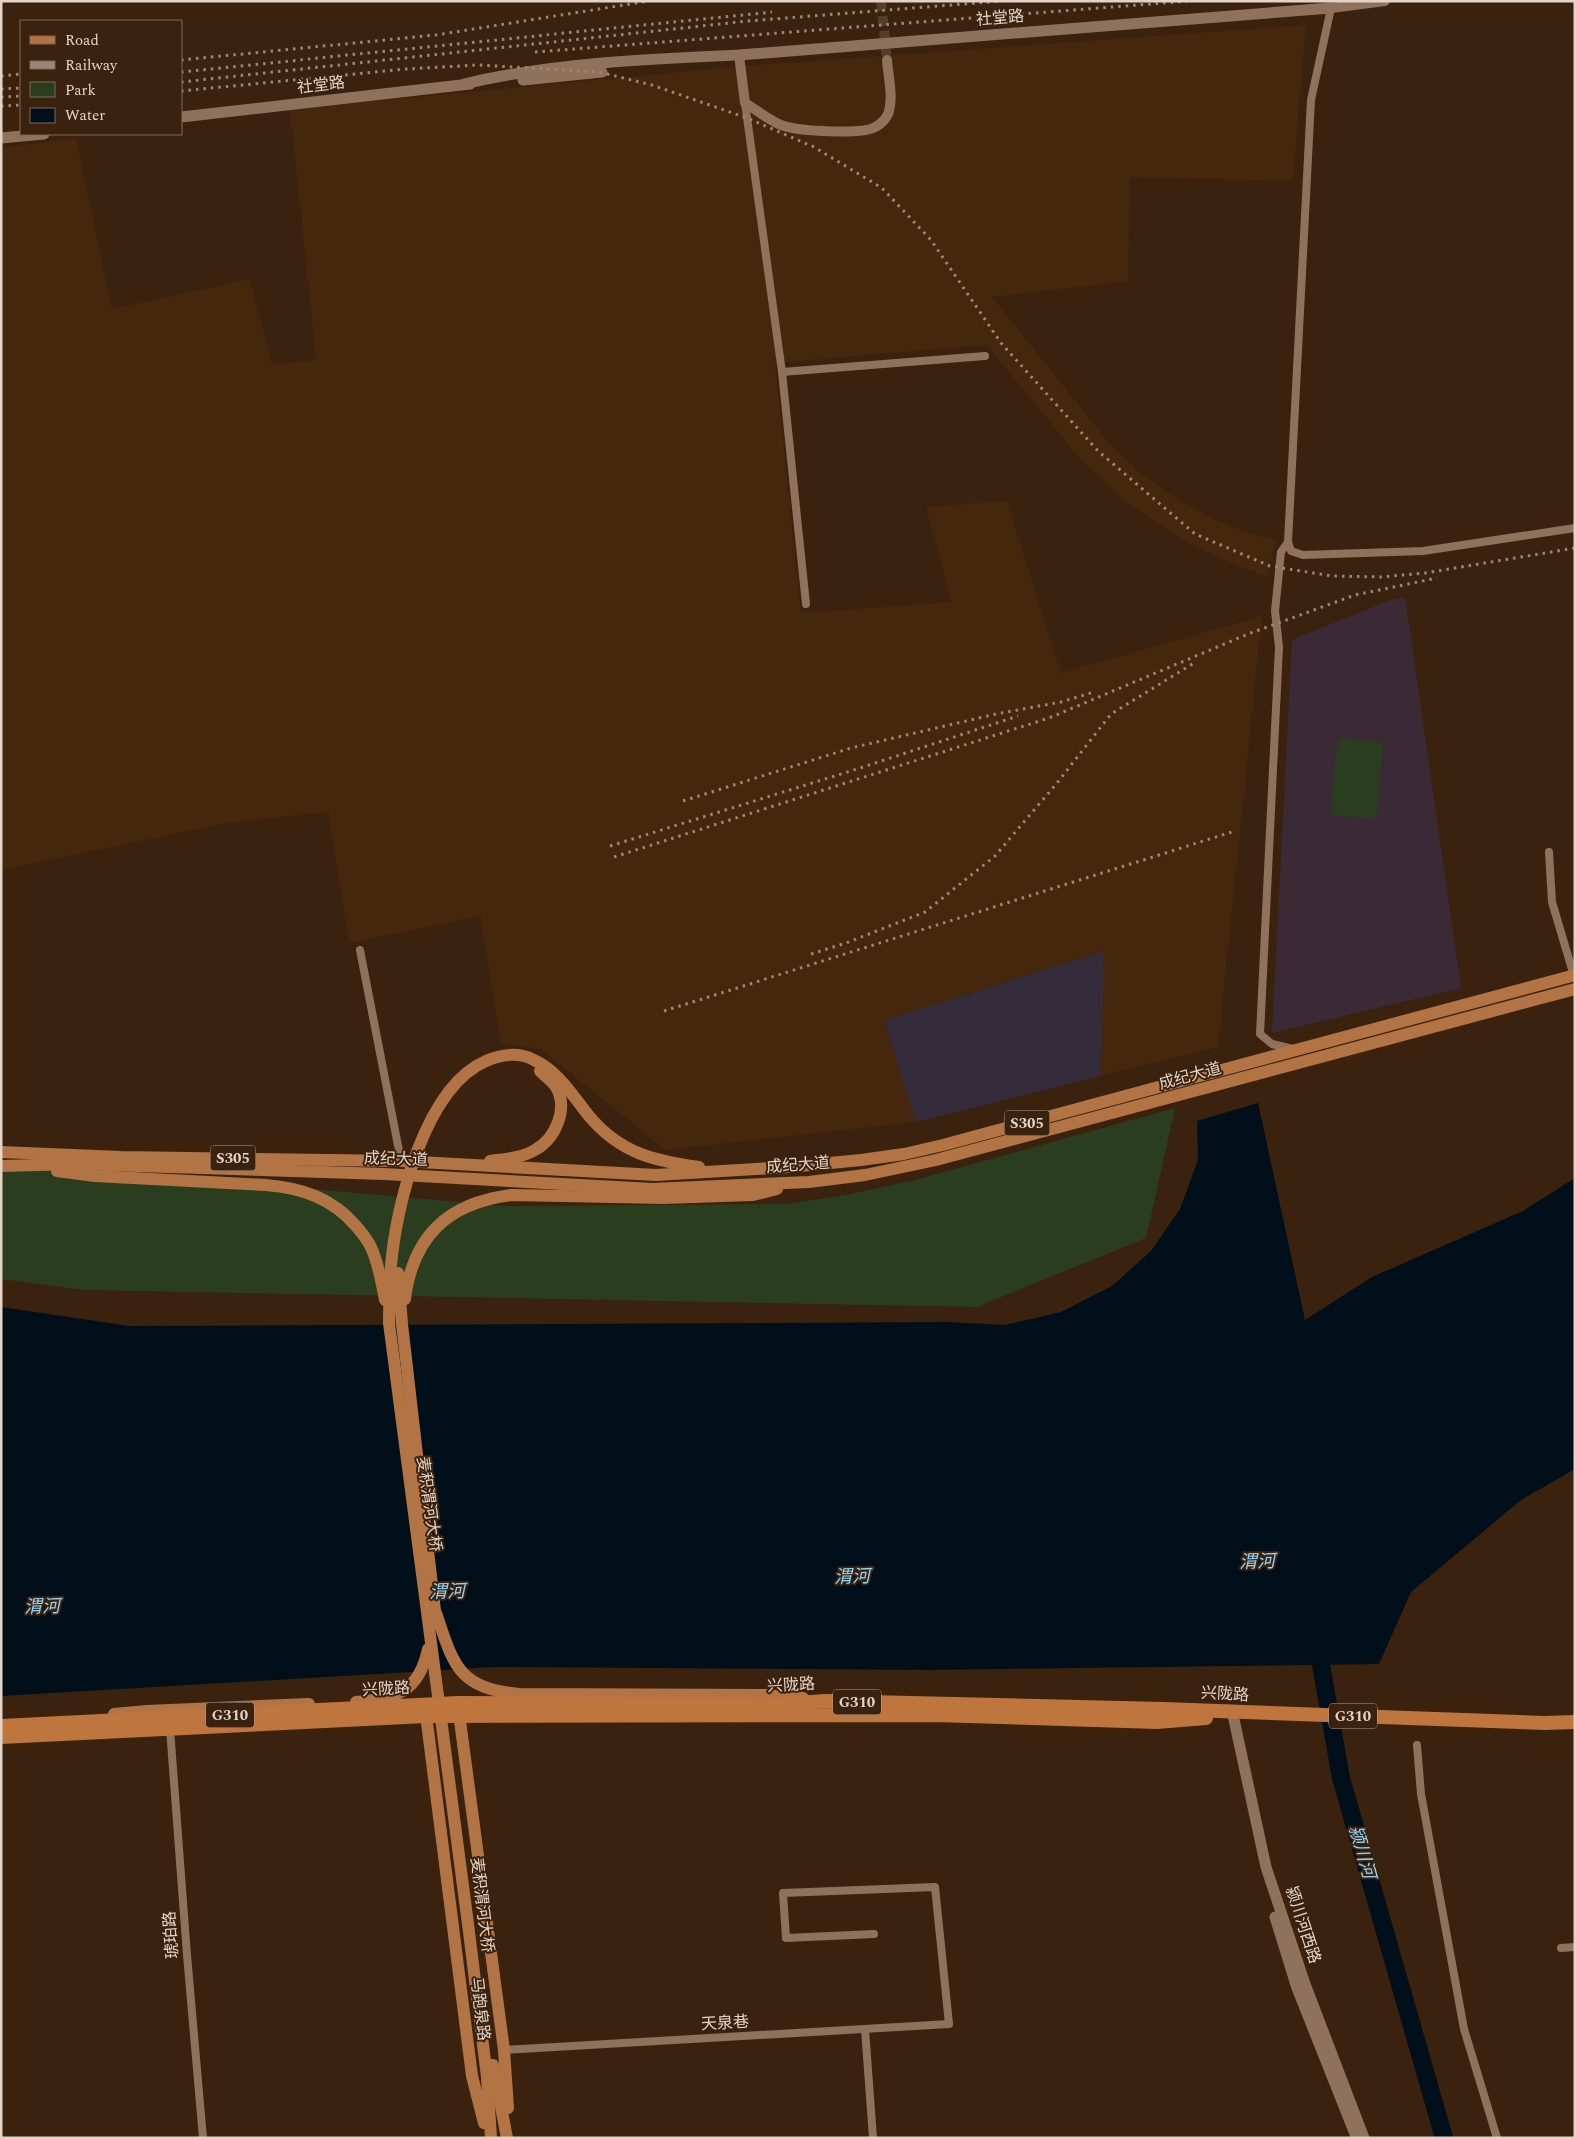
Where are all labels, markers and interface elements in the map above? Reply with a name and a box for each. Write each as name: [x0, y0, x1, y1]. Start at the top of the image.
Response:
street label: 社堂路: [975, 4, 1025, 32]
legend: [20, 20, 182, 135]
text: Road: [65, 29, 99, 52]
text: Railway: [65, 54, 118, 77]
street label: 社堂路: [296, 70, 346, 100]
text: Park: [65, 79, 96, 102]
text: Water: [65, 104, 105, 127]
street label: 成纪大道: [1156, 1056, 1224, 1096]
road number: S305: [1004, 1110, 1050, 1136]
road number: S305: [210, 1146, 256, 1170]
street label: 成纪大道: [364, 1146, 428, 1172]
street label: 成纪大道: [765, 1151, 831, 1179]
street label: 麦积渭河大桥: [410, 1455, 448, 1553]
water label: 渭河: [1239, 1548, 1278, 1576]
water label: 渭河: [834, 1563, 873, 1591]
water label: 渭河: [429, 1578, 468, 1606]
water label: 渭河: [24, 1593, 63, 1621]
street label: 兴陇路: [766, 1672, 816, 1698]
street label: 兴陇路: [361, 1676, 411, 1702]
street label: 兴陇路: [1200, 1681, 1250, 1707]
road number: G310: [833, 1690, 881, 1714]
road number: G310: [206, 1702, 254, 1728]
road number: G310: [1329, 1704, 1377, 1728]
water label: 颍川河: [1342, 1822, 1383, 1885]
street label: 麦积渭河大桥: [464, 1856, 500, 1954]
street label: 颍川河西路: [1279, 1883, 1327, 1967]
street label: 琥珀路: [157, 1910, 185, 1960]
street label: 马跑泉路: [464, 1976, 496, 2042]
street label: 天泉巷: [700, 2010, 750, 2036]

